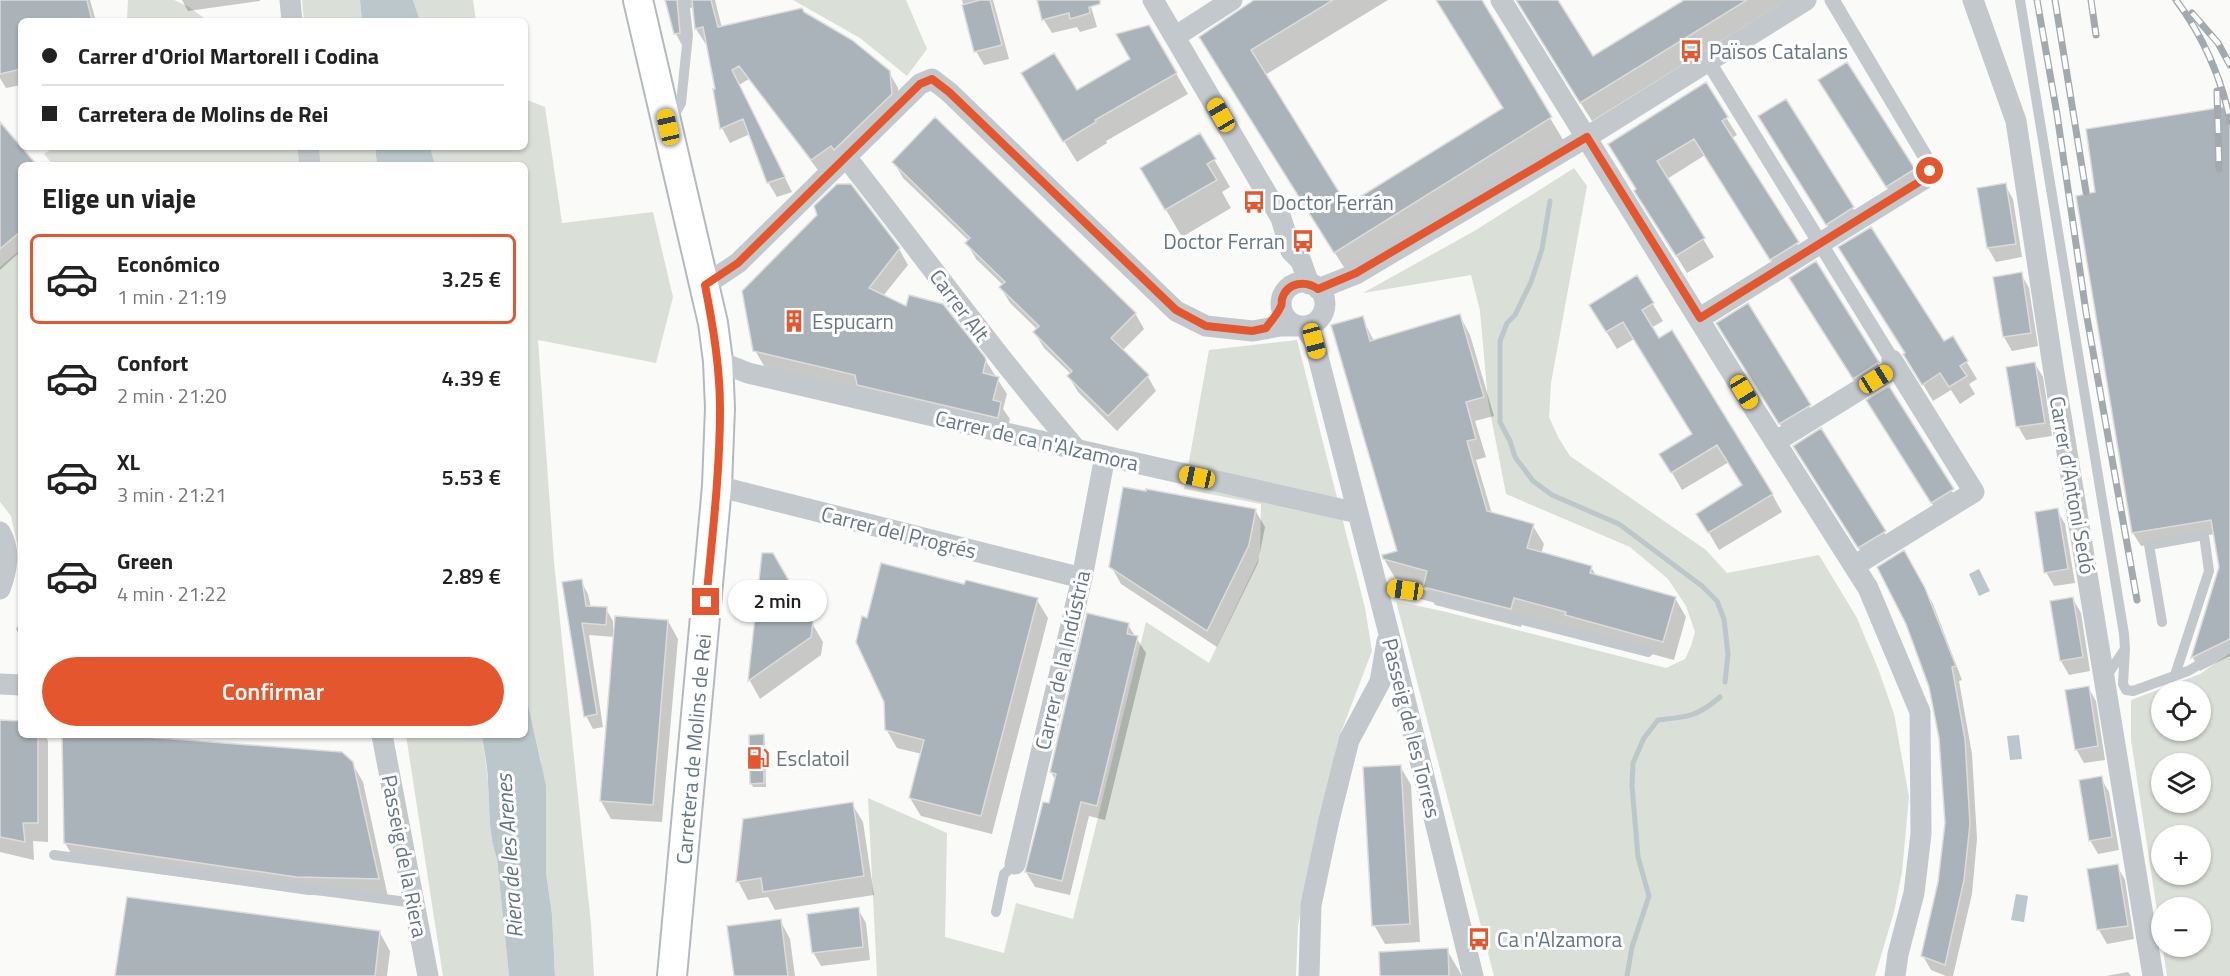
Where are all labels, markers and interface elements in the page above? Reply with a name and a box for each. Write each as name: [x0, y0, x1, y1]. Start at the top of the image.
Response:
place label: Països Catalans: [1709, 35, 1848, 67]
bus stop icon: Països Catalans: [1678, 38, 1704, 64]
text: Carrer d'Oriol Martorell i Codina: [78, 39, 379, 73]
car: [1204, 95, 1238, 135]
text: Carretera de Molins de Rei: [78, 97, 328, 131]
car: [655, 107, 681, 147]
route start: [1916, 157, 1943, 184]
text: Elige un viaje: [42, 177, 196, 218]
place label: Doctor Ferrán: [1272, 186, 1394, 218]
bus stop icon: Doctor Ferrán: [1241, 189, 1267, 215]
place label: Doctor Ferran: [1163, 225, 1285, 257]
bus stop icon: Doctor Ferran: [1290, 228, 1316, 254]
text: Económico: [117, 247, 220, 281]
icon: car: [45, 252, 99, 306]
text: 3.25 €: [442, 262, 501, 296]
street label: Carrer Alt: [922, 262, 998, 348]
text: 1 min · 21:19: [117, 281, 227, 312]
place label: Espucarn: [812, 305, 894, 337]
building icon: Espucarn: [781, 308, 807, 334]
car: [1301, 321, 1327, 361]
text: Confort: [117, 346, 188, 380]
icon: car: [45, 351, 99, 405]
text: 4.39 €: [442, 361, 501, 395]
car: [1856, 362, 1896, 396]
car: [1727, 372, 1761, 412]
text: 2 min · 21:20: [117, 380, 227, 411]
street label: Carrer d'Antoni Sedó: [2042, 393, 2104, 577]
street label: Carrer de ca n'Alzamora: [932, 401, 1142, 479]
text: XL: [117, 445, 140, 479]
icon: car: [45, 450, 99, 504]
text: 5.53 €: [442, 460, 501, 494]
car: [1178, 464, 1216, 490]
text: 3 min · 21:21: [117, 479, 227, 510]
street label: Carrer del Progrés: [818, 497, 980, 567]
text: Green: [117, 544, 173, 578]
icon: car: [45, 549, 99, 603]
text: 2.89 €: [442, 559, 501, 593]
street label: Carrer de la Indústria: [1026, 567, 1098, 753]
text: 4 min · 21:22: [117, 578, 227, 609]
car: [1386, 579, 1424, 601]
callout: 2 min: [727, 581, 826, 623]
text: 2 min: [753, 585, 802, 616]
route end: [692, 588, 719, 615]
street label: Carretera de Molins de Rei: [667, 632, 719, 866]
street label: Passeig de les Torres: [1374, 635, 1450, 821]
button: Confirmar: [42, 657, 504, 726]
map controls: [2151, 681, 2211, 957]
button: locate: [2151, 681, 2211, 741]
place label: Esclatoil: [776, 742, 850, 774]
fuel station icon: Esclatoil: [745, 745, 771, 771]
button: layers: [2151, 753, 2211, 813]
water label: Riera de les Arenes: [486, 771, 532, 939]
street label: Passeig de la Riera: [374, 772, 437, 941]
button: +: [2151, 825, 2211, 885]
button: −: [2151, 897, 2211, 957]
place label: Ca n'Alzamora: [1497, 923, 1622, 955]
bus stop icon: Ca n'Alzamora: [1466, 926, 1492, 952]

